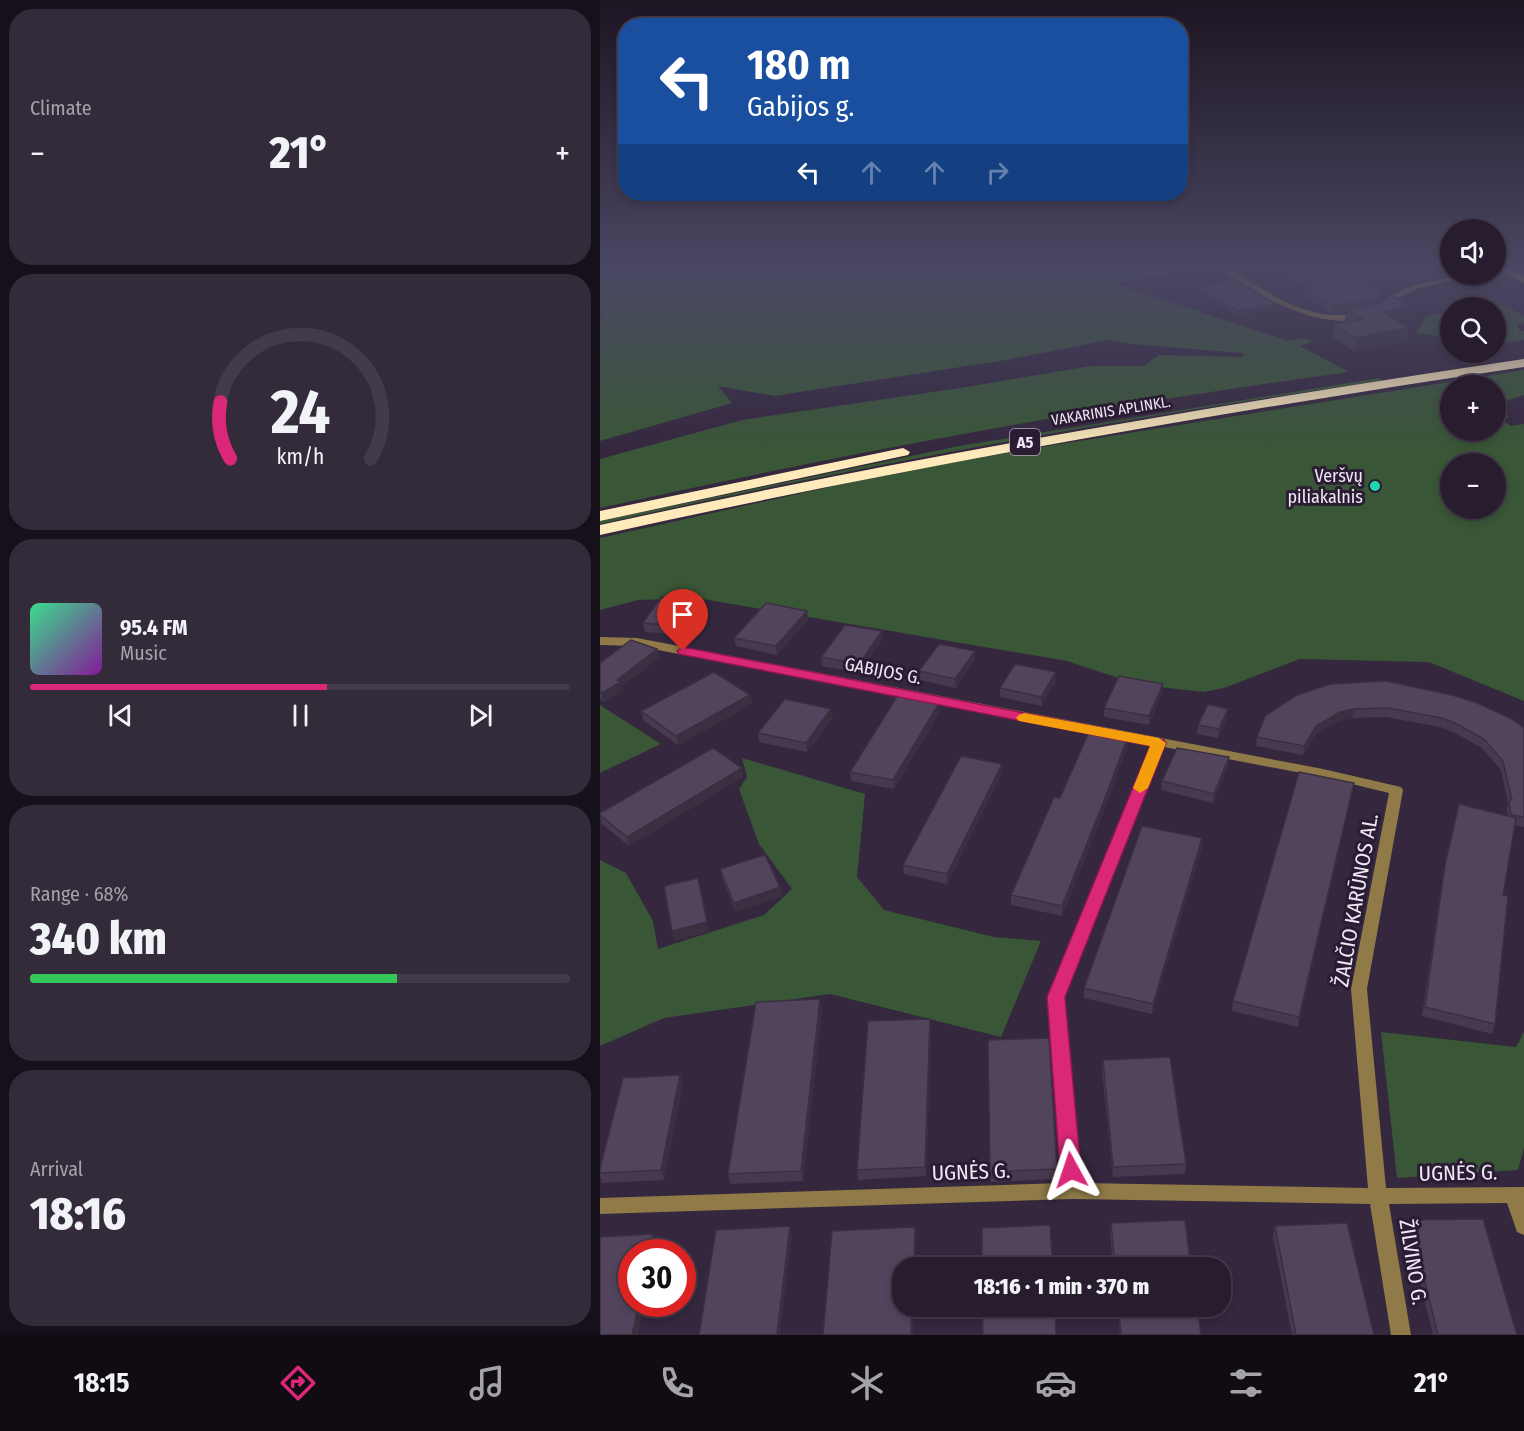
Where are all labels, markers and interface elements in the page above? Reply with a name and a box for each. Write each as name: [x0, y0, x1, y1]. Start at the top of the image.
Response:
text: 180 m: [747, 40, 851, 90]
icon: left: [648, 42, 726, 120]
text: Gabijos g.: [747, 91, 854, 123]
text: Climate: [30, 96, 92, 120]
text: 21°: [269, 126, 330, 180]
text: −: [30, 134, 45, 174]
text: +: [555, 134, 570, 174]
icon: left: [792, 156, 825, 189]
icon: ahead: [855, 156, 888, 189]
icon: ahead: [918, 156, 951, 189]
icon: right: [981, 156, 1014, 189]
map controls: [1440, 219, 1506, 519]
button: sound: [1440, 219, 1506, 285]
button: search: [1440, 297, 1506, 363]
text: 24: [269, 375, 330, 450]
button: +: [1440, 375, 1506, 441]
street label: VAKARINIS APLINKL.: [1050, 393, 1172, 429]
road number: A5: [1010, 429, 1040, 455]
text: km/h: [276, 445, 324, 471]
button: −: [1440, 453, 1506, 519]
place label: Veršvų piliakalnis: [1288, 465, 1363, 508]
marker: Veršvų piliakalnis: [1368, 479, 1382, 493]
pin: [657, 589, 708, 651]
icon: arrive: [666, 598, 699, 631]
text: 95.4 FM: [120, 614, 188, 641]
text: Music: [120, 641, 167, 665]
street label: GABIJOS G.: [843, 653, 923, 689]
icon: previous: [104, 699, 137, 732]
icon: pause: [284, 699, 317, 732]
icon: next: [464, 699, 497, 732]
street label: ŽALČIO KARŪNOS AL.: [1328, 811, 1384, 989]
text: Range · 68%: [30, 882, 129, 906]
text: 340 km: [30, 912, 167, 966]
position arrow: [1039, 1138, 1103, 1202]
text: Arrival: [30, 1157, 83, 1181]
street label: UGNĖS G.: [931, 1158, 1011, 1186]
street label: UGNĖS G.: [1418, 1159, 1498, 1187]
text: 18:16: [30, 1187, 126, 1241]
street label: ŽILVINO G.: [1393, 1217, 1433, 1307]
speed limit sign: 30: [618, 1239, 696, 1317]
text: 18:16 · 1 min · 370 m: [974, 1273, 1149, 1300]
icon: directions: [277, 1362, 319, 1404]
icon: music: [466, 1362, 508, 1404]
icon: phone: [656, 1362, 698, 1404]
icon: climate: [846, 1362, 888, 1404]
icon: car: [1035, 1362, 1077, 1404]
icon: filters: [1225, 1362, 1267, 1404]
text: 18:15: [74, 1367, 129, 1399]
text: 21°: [1414, 1367, 1450, 1399]

